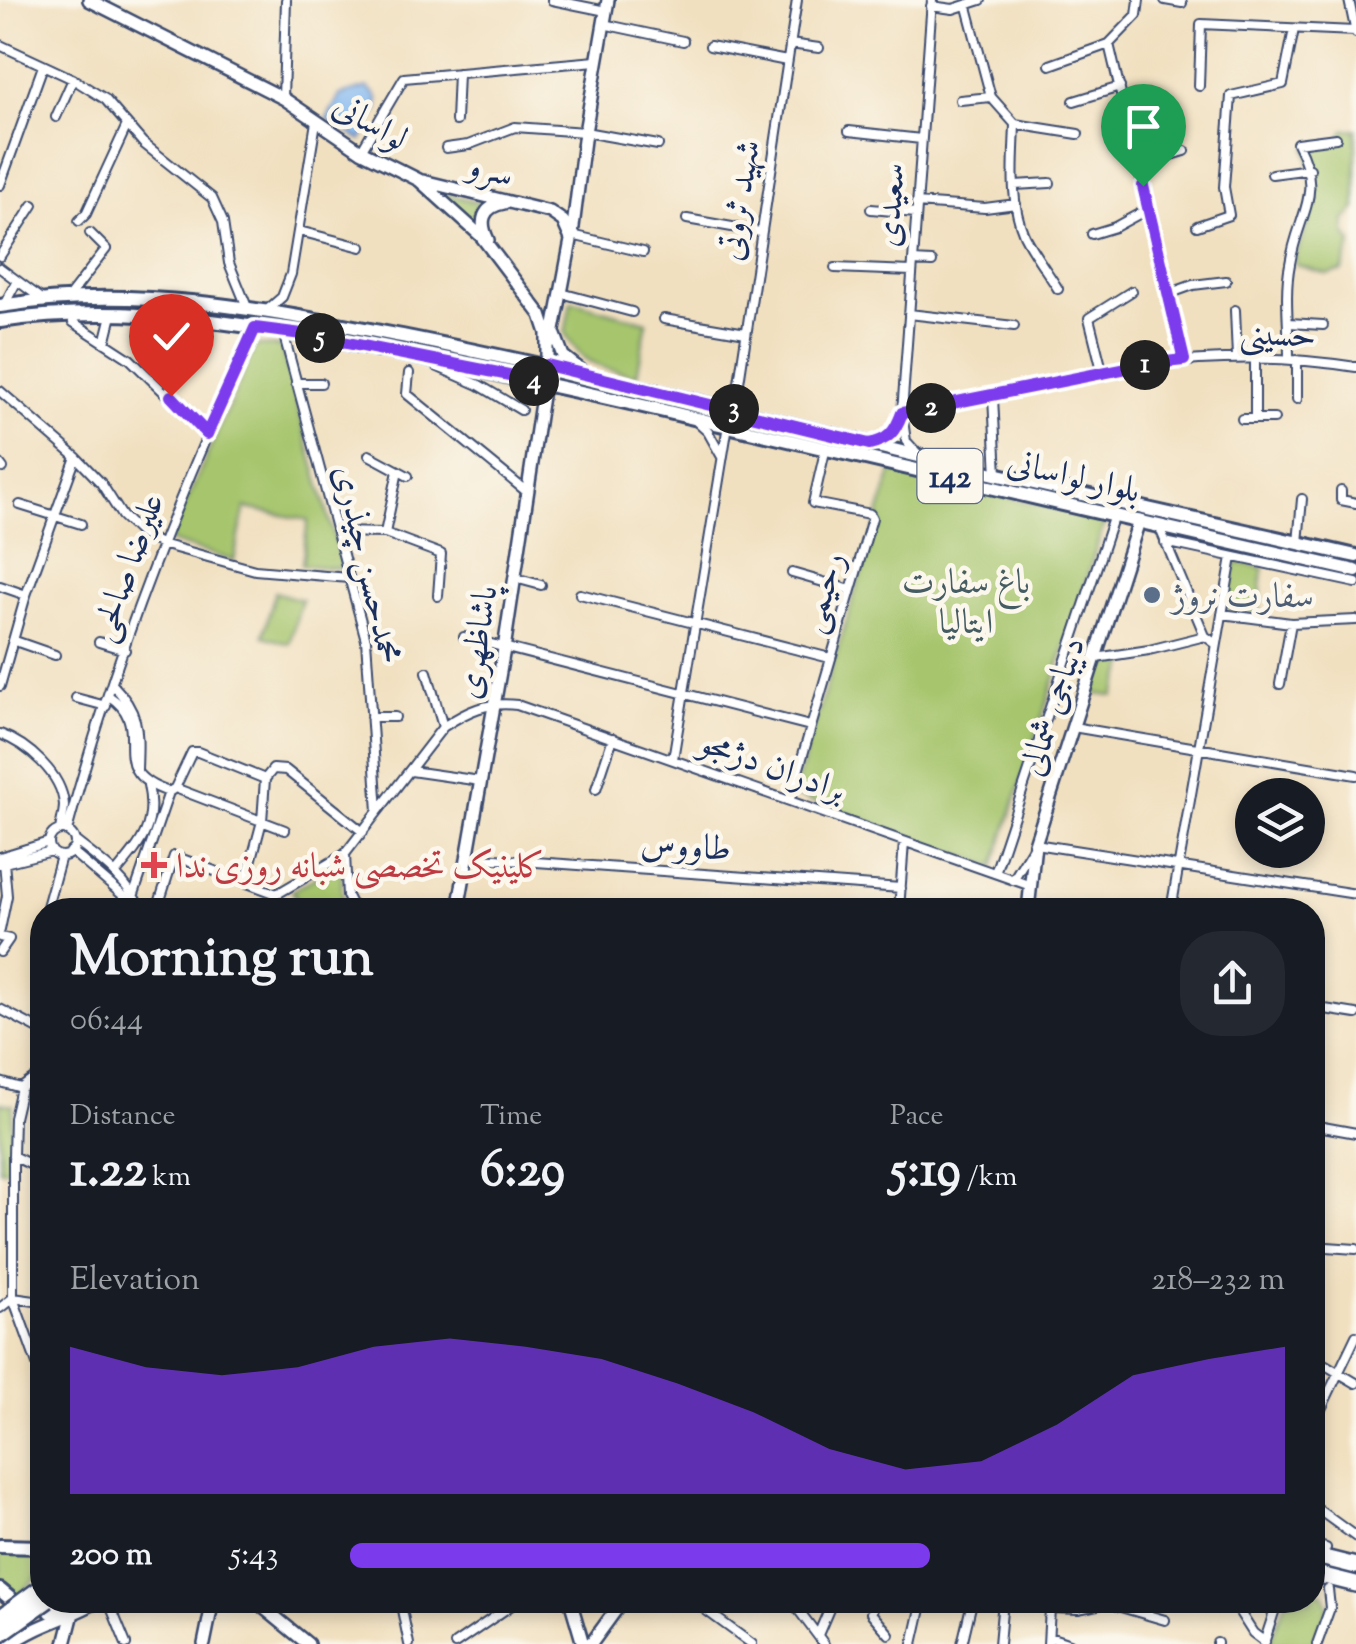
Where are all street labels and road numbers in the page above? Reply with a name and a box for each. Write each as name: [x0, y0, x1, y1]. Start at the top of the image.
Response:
street label: لواسانی: [322, 82, 416, 166]
street label: شهید ثروتی: [707, 137, 776, 265]
street label: سرو: [459, 141, 518, 203]
street label: سعیدی: [864, 161, 921, 249]
street label: حسینی: [1238, 309, 1318, 364]
street label: بلوار لواسانی: [1002, 438, 1145, 518]
road number: 142: [918, 449, 982, 503]
street label: محمدحسن چیذری: [318, 460, 413, 669]
street label: علیرضا صالحی: [79, 487, 180, 650]
street label: رحیمی: [788, 546, 861, 640]
street label: پاشاظهری: [445, 580, 514, 703]
street label: دیباجی شمالی: [1008, 631, 1101, 783]
street label: برادران دژمجو: [689, 717, 852, 818]
street label: طاووس: [639, 820, 733, 877]

